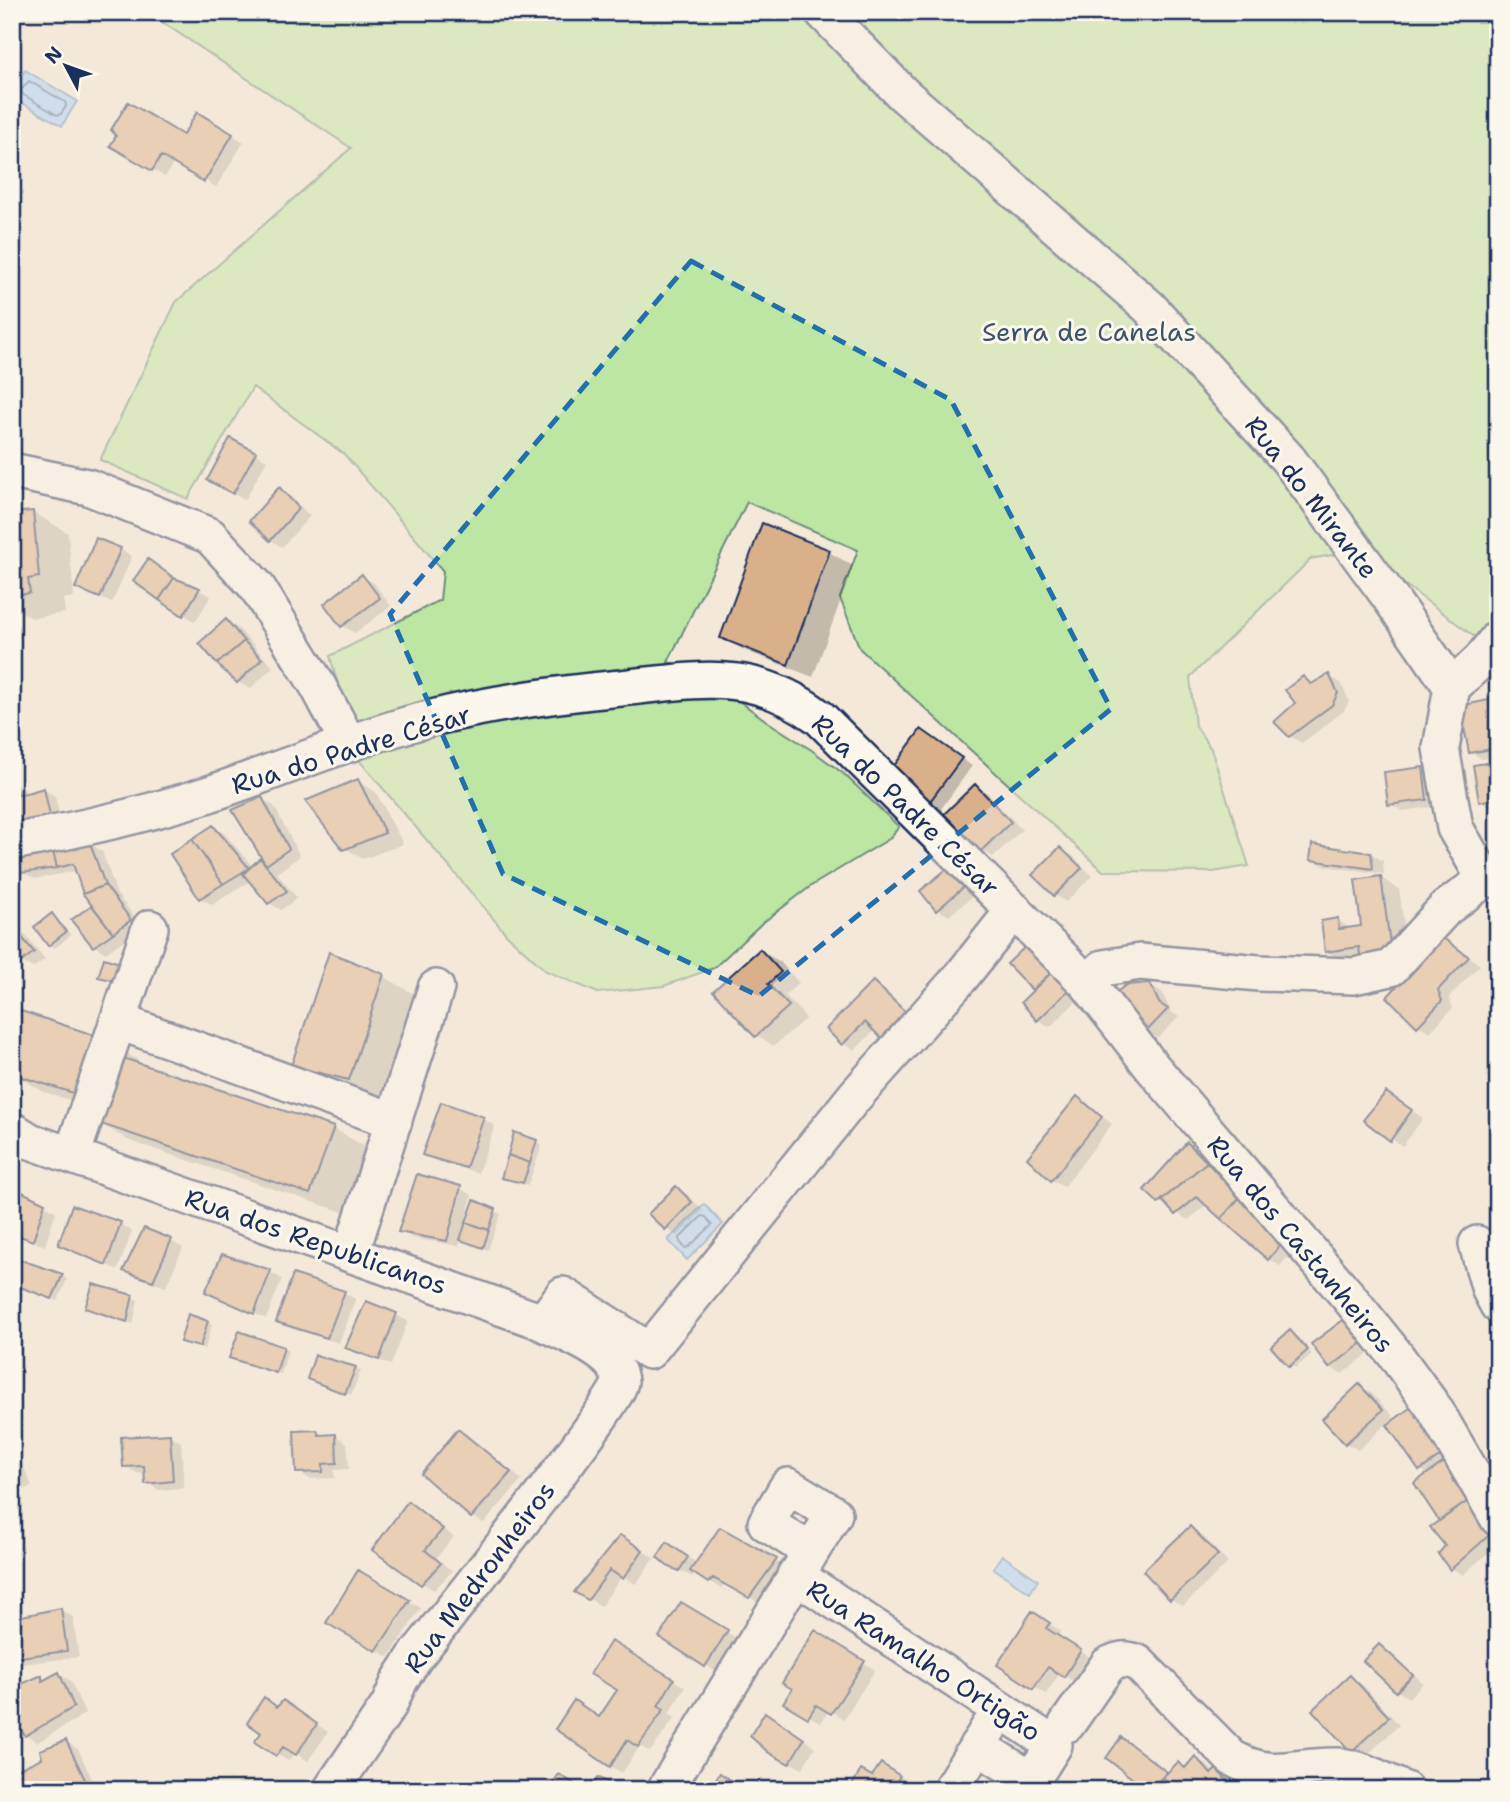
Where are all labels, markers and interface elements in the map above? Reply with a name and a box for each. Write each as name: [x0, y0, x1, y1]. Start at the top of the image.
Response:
north arrow: [32, 32, 102, 102]
text: N: [39, 41, 68, 69]
park label: Serra de Canelas: [982, 314, 1196, 349]
street label: Rua do Mirante: [1237, 408, 1387, 586]
street label: Rua do Padre César: [227, 696, 475, 802]
street label: Rua do Padre César: [804, 706, 1008, 904]
street label: Rua dos Castanheiros: [1200, 1128, 1402, 1360]
street label: Rua dos Republicanos: [180, 1180, 452, 1302]
street label: Rua Medronheiros: [395, 1474, 563, 1680]
street label: Rua Ramalho Ortigão: [800, 1571, 1048, 1749]

